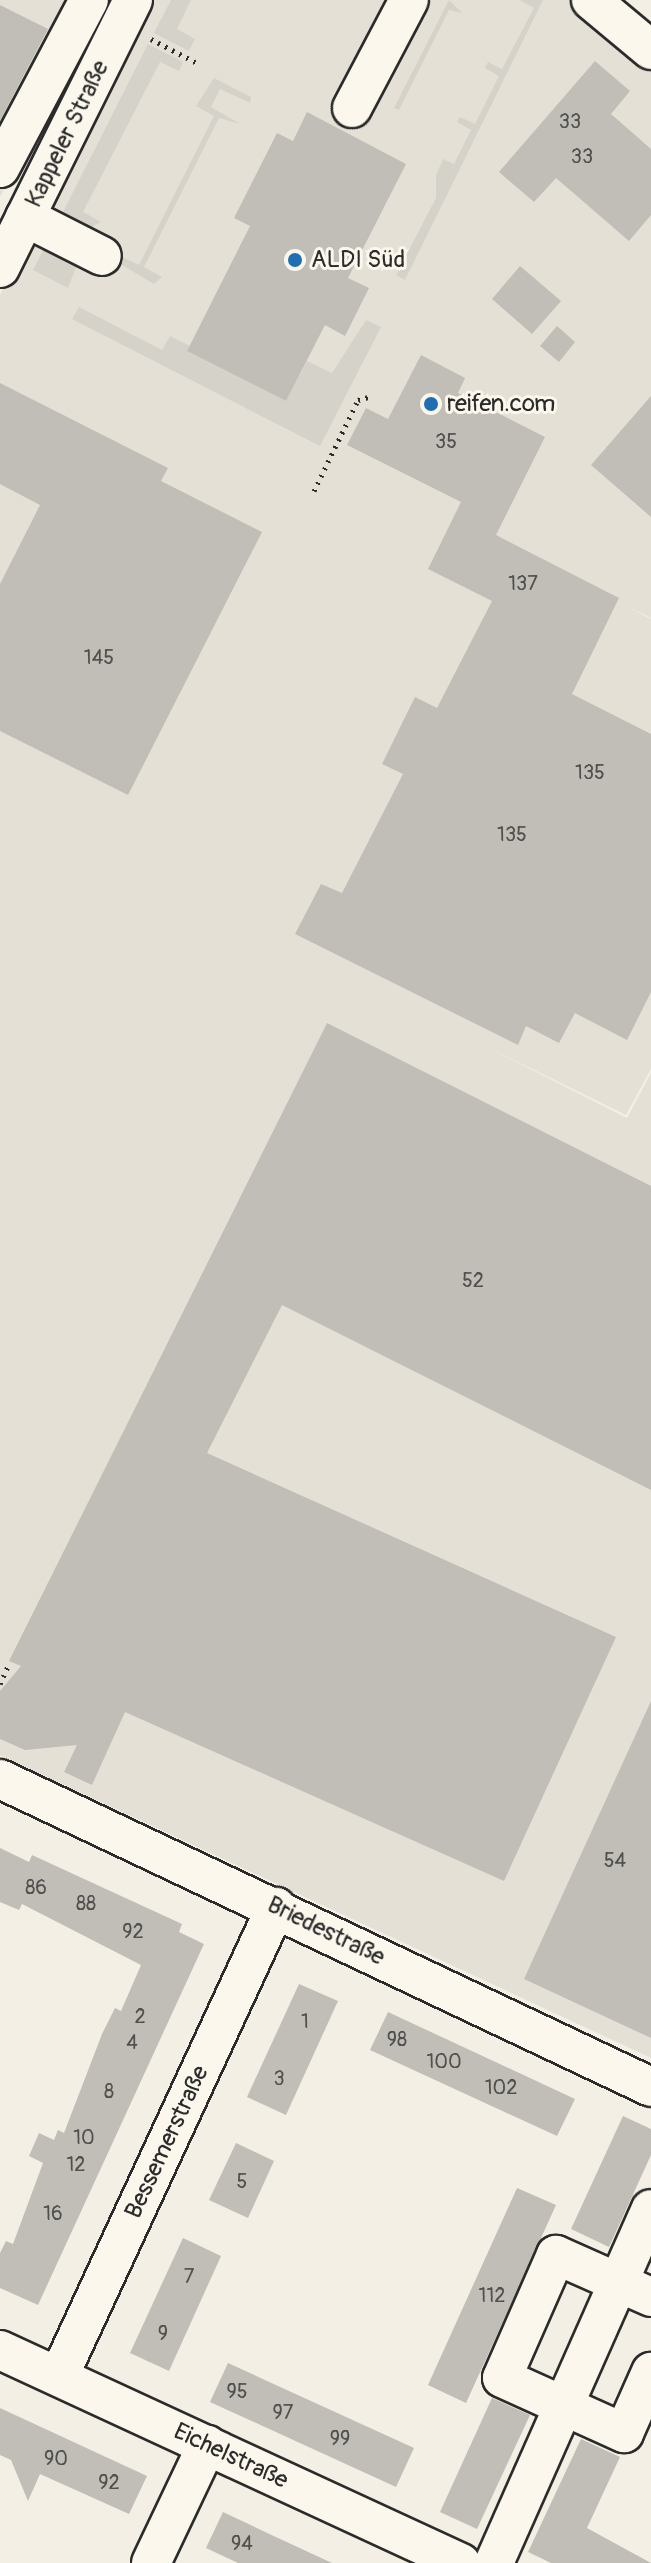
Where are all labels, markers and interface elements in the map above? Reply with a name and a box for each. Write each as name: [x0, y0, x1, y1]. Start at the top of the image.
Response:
street label: Kappeler Straße: [19, 56, 115, 212]
house number: 33: [559, 109, 581, 133]
house number: 33: [571, 144, 593, 168]
place label: ALDI Süd: [311, 246, 405, 274]
marker: ALDI Süd: [286, 251, 304, 269]
place label: reifen.com: [447, 390, 555, 418]
marker: reifen.com: [422, 395, 440, 413]
house number: 35: [435, 429, 457, 453]
house number: 137: [508, 571, 538, 595]
house number: 145: [84, 645, 114, 669]
house number: 135: [575, 760, 605, 784]
house number: 135: [497, 822, 527, 846]
house number: 52: [462, 1268, 484, 1292]
house number: 54: [604, 1848, 626, 1872]
house number: 86: [25, 1875, 47, 1899]
street label: Briedestraße: [263, 1890, 389, 1972]
house number: 88: [76, 1891, 96, 1915]
house number: 92: [122, 1919, 144, 1943]
house number: 2: [134, 2004, 146, 2028]
house number: 1: [301, 2009, 309, 2033]
house number: 98: [387, 2027, 407, 2051]
house number: 4: [126, 2030, 138, 2054]
house number: 100: [426, 2049, 462, 2073]
street label: Bessemerstraße: [119, 2061, 215, 2223]
house number: 3: [273, 2066, 285, 2090]
house number: 102: [485, 2075, 517, 2099]
house number: 8: [104, 2079, 114, 2103]
house number: 10: [73, 2125, 95, 2149]
house number: 12: [67, 2152, 85, 2176]
house number: 5: [237, 2169, 247, 2193]
house number: 16: [43, 2201, 63, 2225]
house number: 7: [184, 2264, 194, 2288]
house number: 112: [479, 2283, 505, 2307]
house number: 9: [158, 2321, 168, 2345]
house number: 95: [226, 2379, 248, 2403]
house number: 97: [273, 2400, 293, 2424]
street label: Eichelstraße: [169, 2417, 293, 2495]
house number: 99: [330, 2426, 350, 2450]
house number: 90: [44, 2446, 68, 2470]
house number: 92: [98, 2470, 120, 2494]
house number: 94: [231, 2531, 253, 2555]

